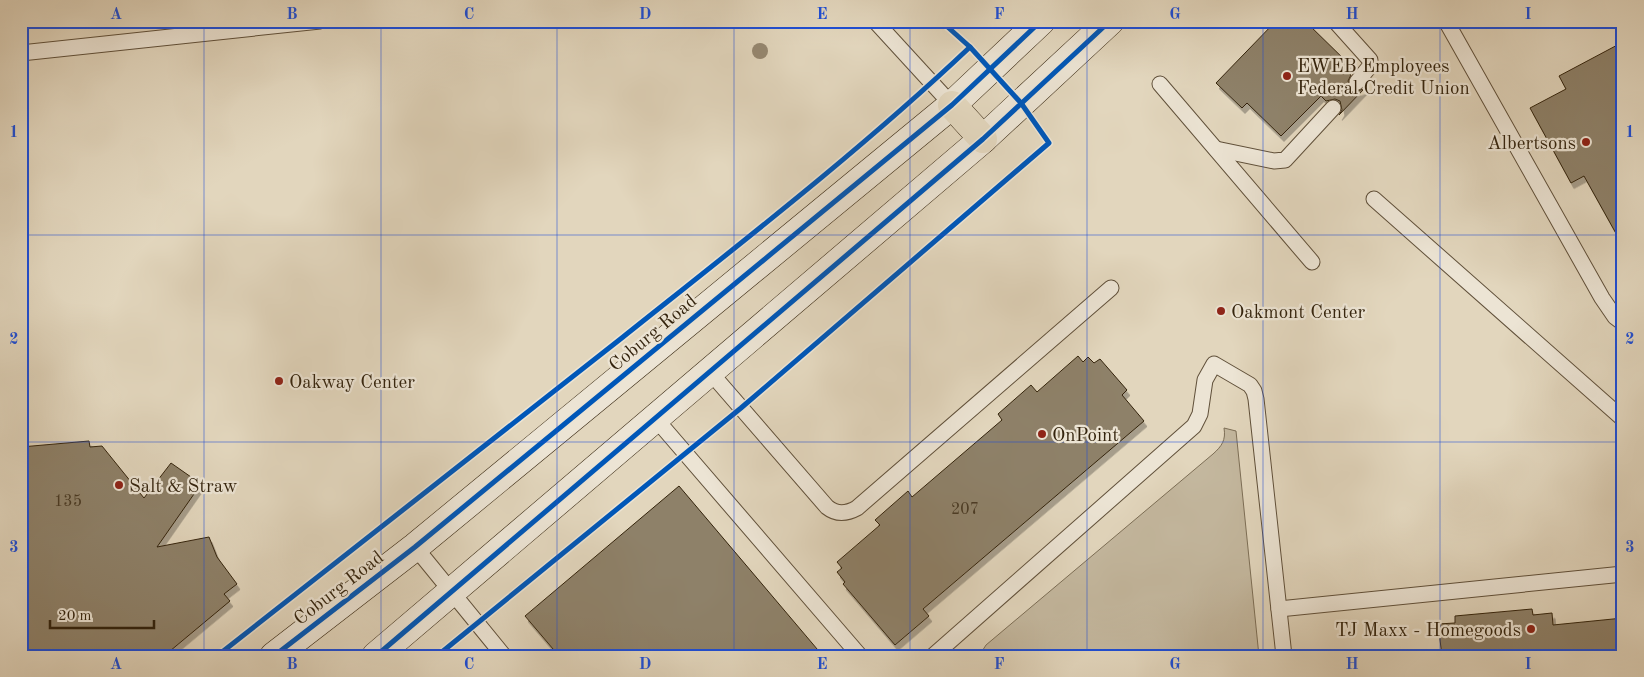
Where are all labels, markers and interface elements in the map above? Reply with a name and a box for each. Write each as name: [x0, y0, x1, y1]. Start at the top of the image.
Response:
text: A: [110, 7, 122, 23]
text: B: [286, 7, 298, 23]
text: C: [464, 7, 474, 23]
text: D: [639, 7, 651, 23]
text: E: [816, 7, 828, 23]
text: F: [994, 7, 1005, 23]
text: G: [1169, 7, 1181, 23]
text: H: [1345, 7, 1359, 23]
text: I: [1524, 7, 1532, 23]
place label: EWEB Employees Federal Credit Union: [1297, 58, 1470, 99]
marker: EWEB Employees Federal Credit Union: [1281, 70, 1293, 82]
text: 1: [9, 125, 19, 141]
text: 1: [1625, 125, 1635, 141]
place label: Albertsons: [1487, 135, 1576, 154]
marker: Albertsons: [1580, 136, 1592, 148]
street label: Coburg Road: [606, 292, 701, 376]
place label: Oakmont Center: [1231, 304, 1365, 323]
marker: Oakmont Center: [1215, 305, 1227, 317]
text: 2: [9, 332, 19, 348]
text: 2: [1625, 332, 1635, 348]
place label: Oakway Center: [289, 374, 415, 393]
marker: Oakway Center: [273, 375, 285, 387]
place label: OnPoint: [1052, 427, 1119, 446]
marker: OnPoint: [1036, 428, 1048, 440]
place label: Salt & Straw: [129, 478, 238, 497]
marker: Salt & Straw: [113, 479, 125, 491]
house number: 135: [54, 494, 82, 510]
house number: 207: [951, 502, 979, 518]
text: 3: [9, 540, 19, 556]
text: 3: [1625, 540, 1635, 556]
street label: Coburg Road: [291, 548, 388, 630]
scale bar: [50, 597, 154, 629]
text: 20 m: [58, 609, 92, 624]
place label: TJ Maxx - Homegoods: [1335, 622, 1521, 641]
marker: TJ Maxx - Homegoods: [1525, 623, 1537, 635]
text: A: [110, 657, 122, 673]
text: B: [286, 657, 298, 673]
text: C: [464, 657, 474, 673]
text: D: [639, 657, 651, 673]
text: E: [816, 657, 828, 673]
text: F: [994, 657, 1005, 673]
text: G: [1169, 657, 1181, 673]
text: H: [1345, 657, 1359, 673]
text: I: [1524, 657, 1532, 673]

